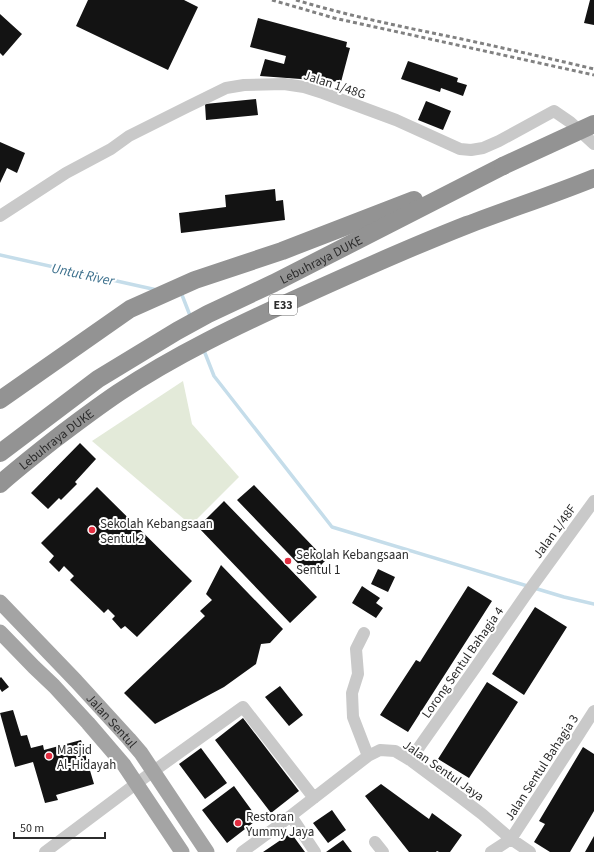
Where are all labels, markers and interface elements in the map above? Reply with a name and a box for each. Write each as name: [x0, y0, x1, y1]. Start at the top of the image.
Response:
street label: Jalan 1/48G: [301, 66, 368, 103]
street label: Lebuhraya DUKE: [277, 231, 366, 289]
water label: Untut River: [49, 259, 117, 292]
road number: E33: [269, 295, 297, 315]
street label: Lebuhraya DUKE: [15, 405, 98, 474]
street label: Jalan 1/48F: [529, 500, 581, 562]
place label: Sekolah Kebangsaan Sentul 2: [100, 515, 213, 548]
marker: Sekolah Kebangsaan Sentul 2: [87, 525, 97, 535]
place label: Sekolah Kebangsaan Sentul 1: [296, 546, 409, 579]
marker: Sekolah Kebangsaan Sentul 1: [283, 556, 293, 566]
street label: Lorong Sentul Bahagia 4: [418, 603, 508, 722]
street label: Jalan Sentul: [82, 690, 141, 752]
street label: Jalan Sentul Bahagia 3: [501, 711, 583, 824]
street label: Jalan Sentul Jaya: [399, 736, 488, 806]
place label: Masjid Al-Hidayah: [57, 741, 116, 774]
marker: Masjid Al-Hidayah: [44, 751, 54, 761]
place label: Restoran Yummy Jaya: [245, 808, 314, 841]
scale bar: [14, 814, 105, 840]
marker: Restoran Yummy Jaya: [233, 818, 243, 828]
text: 50 m: [20, 820, 44, 837]

